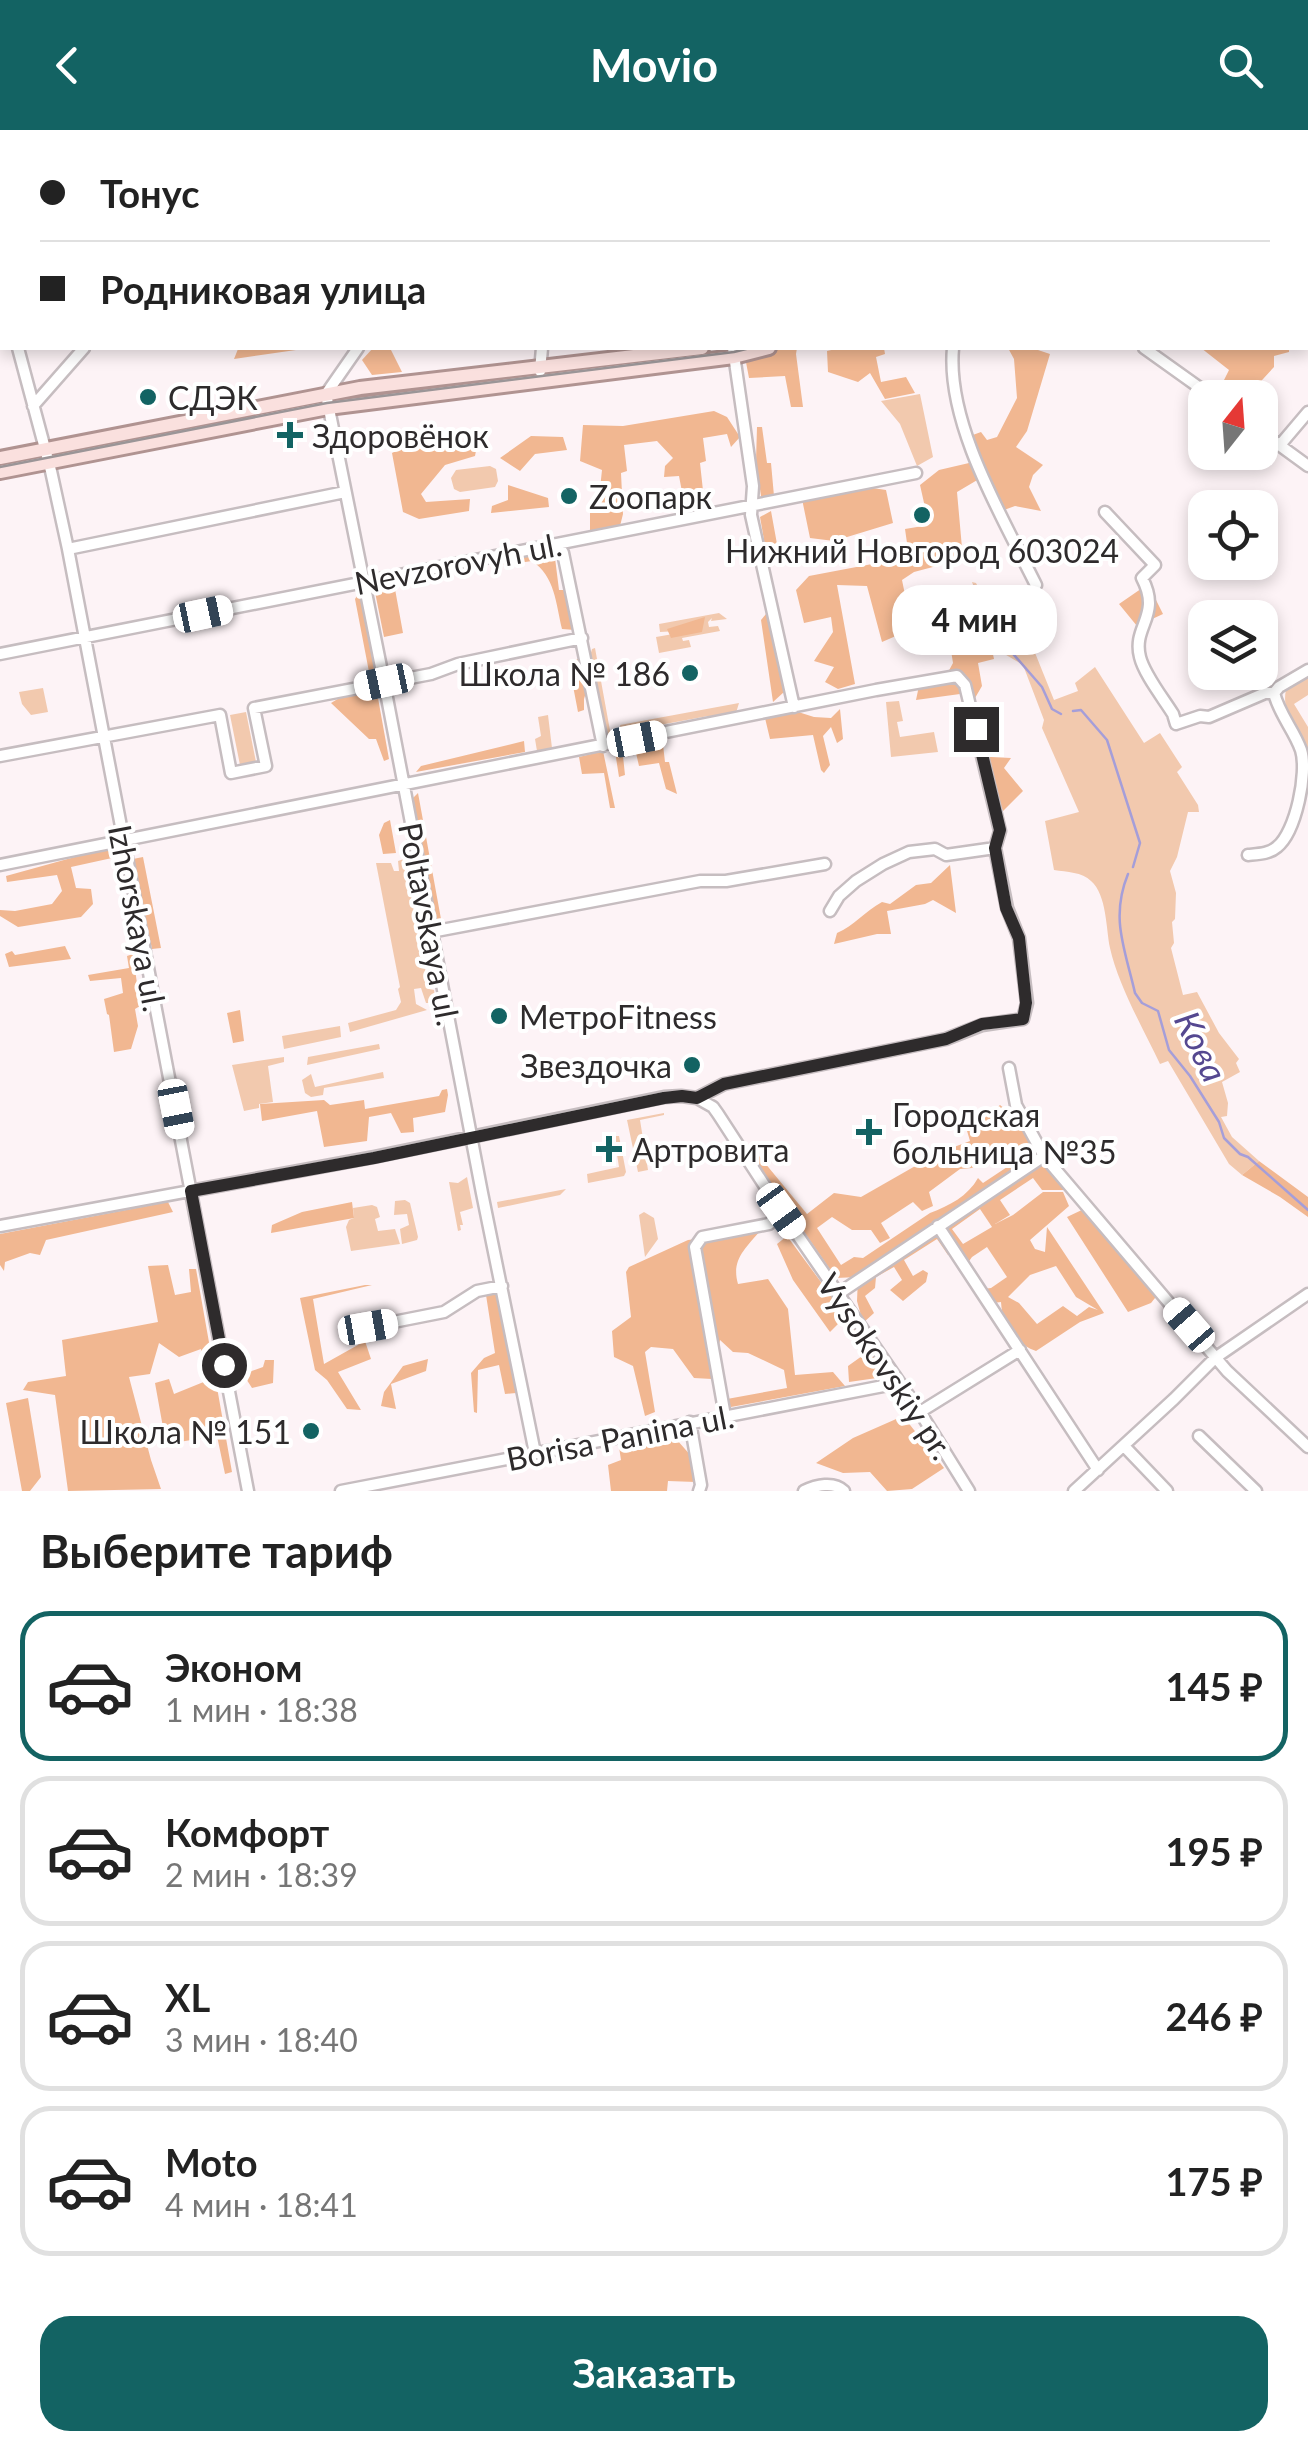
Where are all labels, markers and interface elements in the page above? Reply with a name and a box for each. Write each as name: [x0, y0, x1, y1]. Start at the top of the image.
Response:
icon: back: [40, 38, 95, 93]
text: Movio: [590, 38, 718, 92]
icon: search: [1213, 38, 1268, 93]
text: Тонус: [100, 170, 199, 216]
text: Родниковая улица: [100, 266, 426, 312]
place label: СДЭК: [168, 378, 258, 417]
north arrow: [1188, 380, 1278, 470]
map controls: [1188, 380, 1278, 690]
marker: СДЭК: [137, 386, 159, 408]
place label: Здоровёнок: [312, 416, 489, 455]
marker: Здоровёнок: [277, 422, 303, 448]
place label: Zooпарк: [589, 477, 713, 516]
marker: Zooпарк: [558, 485, 580, 507]
button: locate: [1188, 490, 1278, 580]
marker: Нижний Новгород 603024: [911, 504, 933, 526]
street label: Nevzorovyh ul.: [351, 524, 565, 602]
place label: Нижний Новгород 603024: [725, 531, 1119, 570]
callout: 4 мин: [894, 584, 1058, 654]
car: [171, 593, 235, 635]
text: 4 мин: [931, 600, 1018, 639]
button: layers: [1188, 600, 1278, 690]
place label: Школа № 186: [458, 654, 670, 693]
car: [352, 661, 416, 703]
marker: Школа № 186: [679, 662, 701, 684]
route end: [954, 707, 999, 752]
car: [605, 719, 669, 759]
street label: Poltavskaya ul.: [391, 819, 469, 1029]
street label: Izhorskaya ul.: [101, 821, 175, 1015]
place label: МетроFitness: [519, 997, 717, 1036]
water label: Кова: [1167, 1004, 1237, 1088]
marker: МетроFitness: [488, 1005, 510, 1027]
place label: Звездочка: [520, 1046, 672, 1085]
marker: Звездочка: [681, 1054, 703, 1076]
car: [156, 1077, 196, 1141]
place label: Городская больница №35: [892, 1095, 1116, 1171]
marker: Городская больница №35: [856, 1119, 882, 1145]
place label: Артровита: [632, 1130, 789, 1169]
marker: Артровита: [596, 1136, 622, 1162]
car: [751, 1178, 811, 1244]
street label: Vysokovskiy pr.: [809, 1266, 963, 1466]
car: [1158, 1293, 1220, 1357]
car: [336, 1307, 400, 1347]
route start: [202, 1343, 247, 1388]
street label: Borisa Panina ul.: [503, 1396, 737, 1478]
place label: Школа № 151: [79, 1412, 291, 1451]
marker: Школа № 151: [300, 1420, 322, 1442]
text: Выберите тариф: [40, 1524, 393, 1578]
icon: car: [45, 1641, 135, 1731]
text: Эконом: [165, 1644, 303, 1690]
text: 145 ₽: [1166, 1663, 1263, 1709]
text: 1 мин · 18:38: [165, 1690, 358, 1729]
icon: car: [45, 1806, 135, 1896]
text: Комфорт: [165, 1809, 329, 1855]
text: 195 ₽: [1166, 1828, 1263, 1874]
text: 2 мин · 18:39: [165, 1855, 358, 1894]
icon: car: [45, 1971, 135, 2061]
text: XL: [165, 1974, 210, 2020]
text: 246 ₽: [1166, 1993, 1263, 2039]
text: 3 мин · 18:40: [165, 2020, 358, 2059]
icon: car: [45, 2136, 135, 2226]
text: Moto: [165, 2139, 258, 2185]
text: 175 ₽: [1166, 2158, 1263, 2204]
text: 4 мин · 18:41: [165, 2185, 358, 2224]
button: Заказать: [40, 2316, 1268, 2431]

